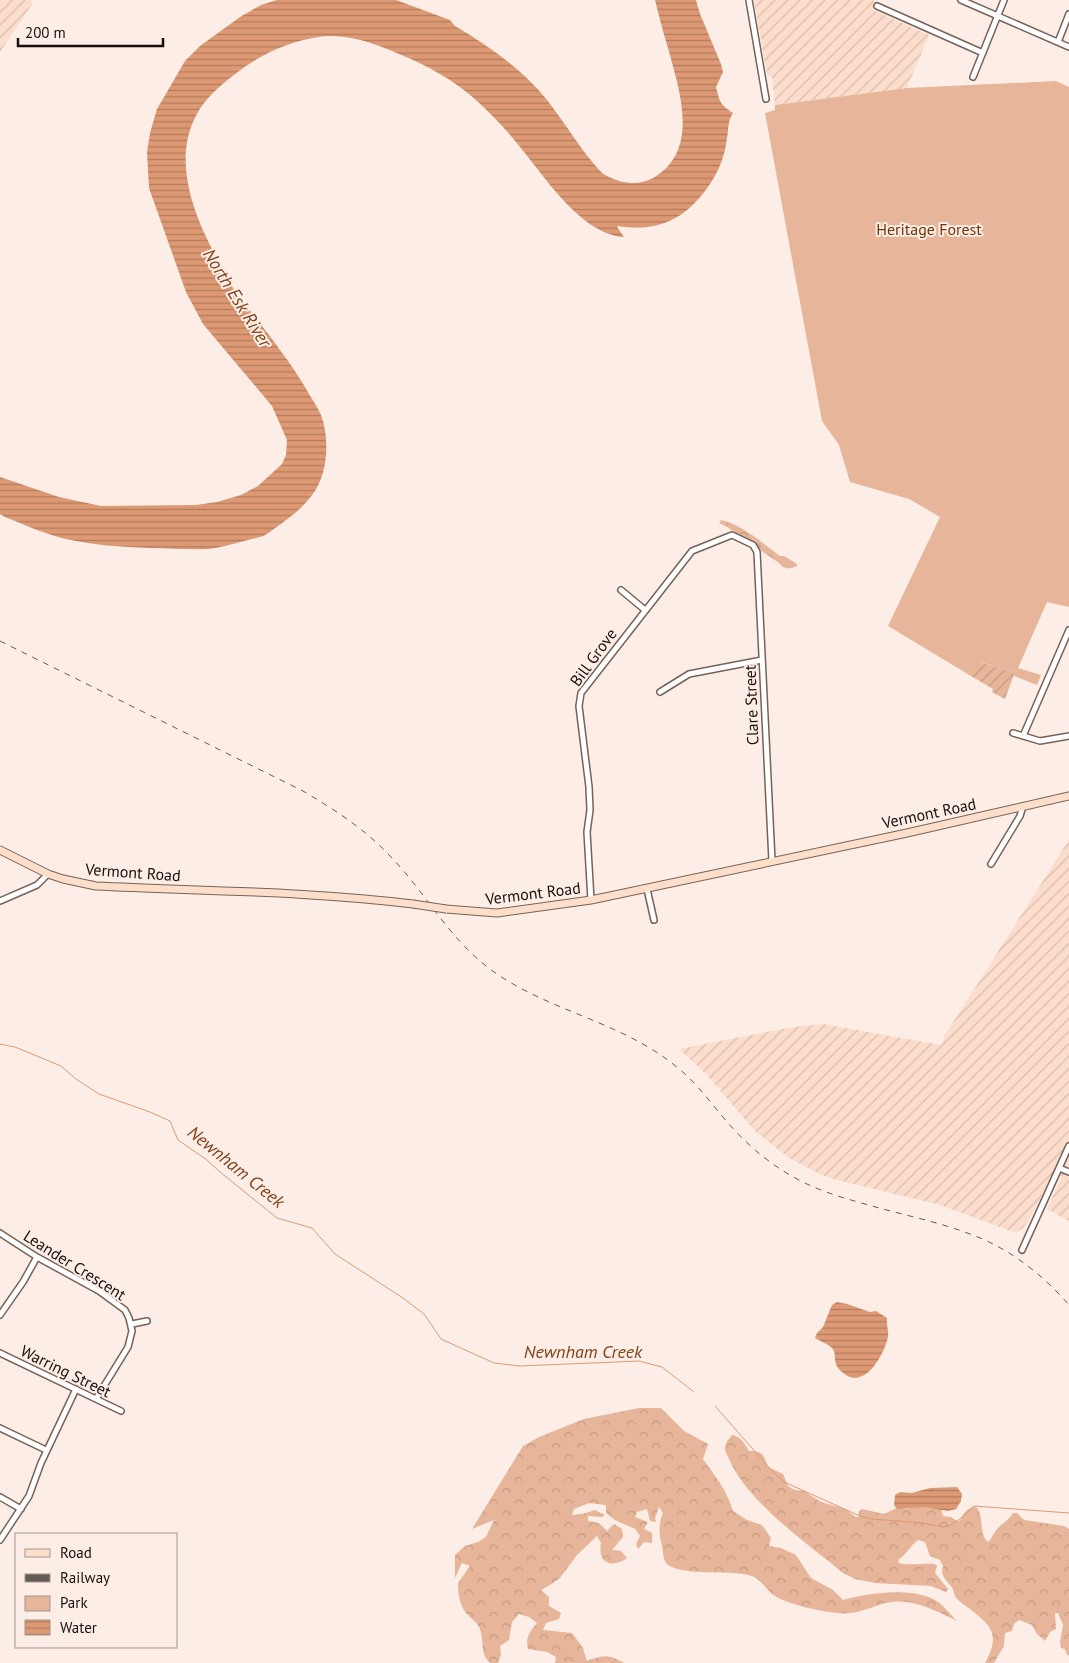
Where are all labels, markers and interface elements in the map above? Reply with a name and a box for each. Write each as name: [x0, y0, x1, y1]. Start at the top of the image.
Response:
scale bar: [18, 15, 162, 47]
text: 200 m: [25, 23, 66, 42]
park label: Heritage Forest: [876, 219, 982, 239]
water label: North Esk River: [198, 244, 277, 352]
street label: Bill Grove: [565, 624, 621, 690]
street label: Clare Street: [740, 664, 762, 746]
street label: Vermont Road: [879, 793, 978, 833]
street label: Vermont Road: [84, 859, 181, 885]
street label: Vermont Road: [483, 877, 582, 909]
water label: Newnham Creek: [183, 1120, 290, 1213]
street label: Leander Crescent: [20, 1226, 130, 1305]
street label: Warring Street: [17, 1340, 115, 1402]
water label: Newnham Creek: [524, 1340, 643, 1363]
legend: [15, 1533, 178, 1648]
text: Road: [60, 1543, 92, 1562]
text: Railway: [60, 1568, 110, 1587]
text: Park: [60, 1593, 88, 1612]
text: Water: [60, 1618, 97, 1637]

